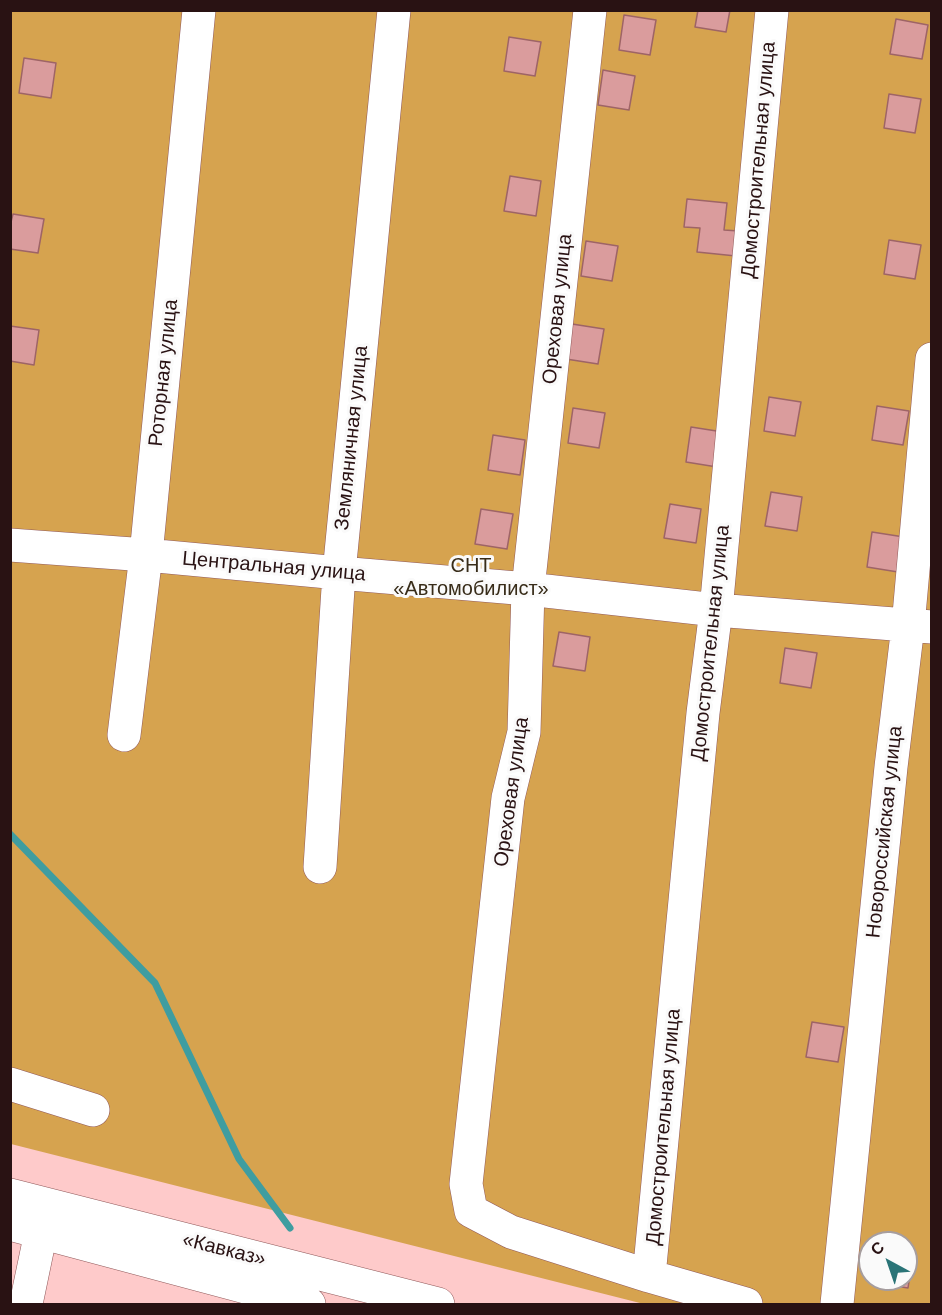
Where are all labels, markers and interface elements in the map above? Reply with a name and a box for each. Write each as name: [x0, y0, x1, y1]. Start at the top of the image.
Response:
street label: Домостроительная улица: [737, 41, 781, 279]
street label: Ореховая улица: [538, 233, 578, 385]
street label: Роторная улица: [144, 298, 184, 448]
street label: Земляничная улица: [330, 344, 374, 532]
street label: Домостроительная улица: [687, 524, 735, 762]
street label: Центральная улица: [181, 547, 367, 587]
park label: СНТ «Автомобилист»: [393, 554, 549, 601]
street label: Ореховая улица: [490, 715, 534, 869]
street label: Новороссийская улица: [862, 725, 908, 939]
street label: Домостроительная улица: [642, 1008, 686, 1246]
street label: «Кавказ»: [180, 1228, 268, 1272]
north arrow: [858, 1231, 918, 1291]
text: С: [868, 1238, 887, 1259]

